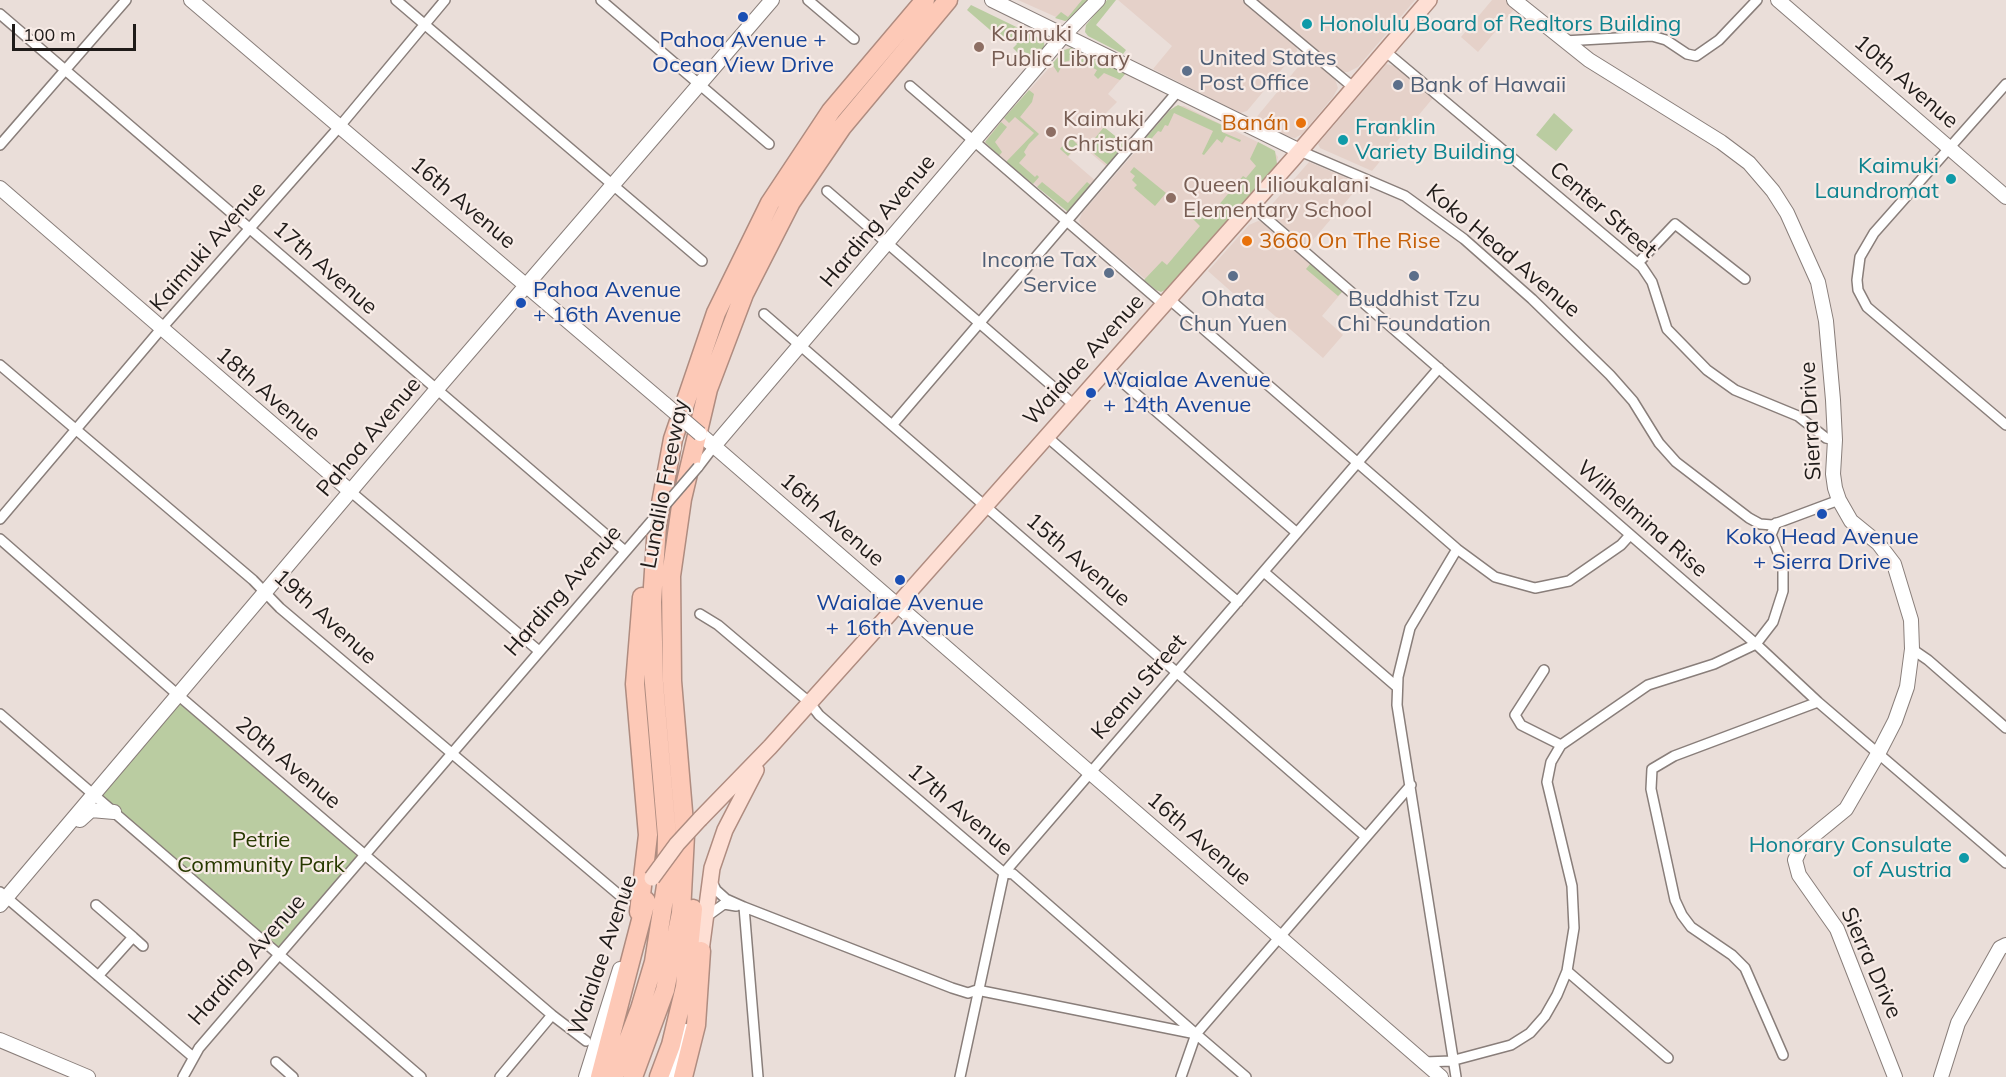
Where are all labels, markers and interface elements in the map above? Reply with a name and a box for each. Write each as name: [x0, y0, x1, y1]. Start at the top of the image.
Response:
marker: Pahoa Avenue + Ocean View Drive: [736, 10, 750, 24]
place label: Honolulu Board of Realtors Building: [1319, 11, 1681, 37]
scale bar: [15, 12, 140, 50]
marker: Honolulu Board of Realtors Building: [1300, 17, 1314, 31]
place label: Kaimuki Public Library: [991, 21, 1130, 72]
text: 100 m: [23, 23, 76, 46]
place label: Pahoa Avenue + Ocean View Drive: [652, 27, 834, 78]
street label: 10th Avenue: [1849, 30, 1963, 134]
marker: Kaimuki Public Library: [972, 40, 986, 54]
place label: United States Post Office: [1199, 45, 1337, 96]
marker: United States Post Office: [1180, 64, 1194, 78]
place label: Bank of Hawaii: [1410, 72, 1566, 98]
marker: Bank of Hawaii: [1391, 78, 1405, 92]
place label: Kaimuki Christian: [1063, 106, 1154, 158]
place label: Banán: [1222, 110, 1289, 136]
place label: Franklin Variety Building: [1355, 114, 1515, 166]
marker: Banán: [1294, 116, 1308, 130]
marker: Kaimuki Christian: [1044, 125, 1058, 139]
marker: Franklin Variety Building: [1336, 133, 1350, 147]
street label: Harding Avenue: [815, 149, 941, 293]
street label: 16th Avenue: [405, 151, 521, 255]
place label: Kaimuki Laundromat: [1814, 153, 1939, 204]
street label: Center Street: [1544, 156, 1662, 264]
place label: Queen Lilioukalani Elementary School: [1183, 172, 1372, 224]
marker: Kaimuki Laundromat: [1944, 172, 1958, 186]
street label: Kaimuki Avenue: [144, 177, 272, 317]
street label: Koko Head Avenue: [1421, 179, 1585, 323]
marker: Queen Lilioukalani Elementary School: [1164, 191, 1178, 205]
street label: 17th Avenue: [268, 216, 382, 320]
place label: 3660 On The Rise: [1259, 228, 1440, 254]
marker: 3660 On The Rise: [1240, 234, 1254, 248]
place label: Income Tax Service: [982, 247, 1097, 298]
marker: Income Tax Service: [1102, 266, 1116, 280]
marker: Ohata Chun Yuen: [1226, 269, 1240, 283]
marker: Buddhist Tzu Chi Foundation: [1407, 269, 1421, 283]
place label: Pahoa Avenue + 16th Avenue: [533, 277, 681, 328]
place label: Ohata Chun Yuen: [1179, 286, 1287, 338]
place label: Buddhist Tzu Chi Foundation: [1337, 286, 1491, 338]
street label: Waialae Avenue: [1018, 289, 1150, 431]
marker: Pahoa Avenue + 16th Avenue: [514, 296, 528, 310]
street label: 18th Avenue: [211, 342, 325, 446]
street label: Sierra Drive: [1795, 361, 1827, 481]
place label: Waialae Avenue + 14th Avenue: [1103, 367, 1271, 418]
street label: Pahoa Avenue: [311, 372, 427, 502]
marker: Waialae Avenue + 14th Avenue: [1084, 386, 1098, 400]
street label: Lunalilo Freeway: [636, 397, 694, 571]
street label: Wilhelmina Rise: [1571, 455, 1713, 583]
street label: 16th Avenue: [775, 468, 889, 572]
marker: Koko Head Avenue + Sierra Drive: [1815, 507, 1829, 521]
street label: 15th Avenue: [1021, 508, 1135, 612]
street label: Harding Avenue: [499, 520, 627, 662]
place label: Koko Head Avenue + Sierra Drive: [1725, 524, 1919, 576]
street label: 19th Avenue: [268, 564, 382, 670]
marker: Waialae Avenue + 16th Avenue: [893, 573, 907, 587]
place label: Waialae Avenue + 16th Avenue: [816, 590, 984, 642]
street label: Keanu Street: [1086, 629, 1192, 745]
street label: 20th Avenue: [230, 711, 346, 815]
street label: 17th Avenue: [902, 758, 1018, 862]
street label: 16th Avenue: [1142, 787, 1256, 891]
park label: Petrie Community Park: [177, 827, 345, 878]
place label: Honorary Consulate of Austria: [1749, 832, 1952, 884]
marker: Honorary Consulate of Austria: [1957, 851, 1971, 865]
street label: Waialae Avenue: [563, 871, 643, 1039]
street label: Harding Avenue: [183, 889, 311, 1031]
street label: Sierra Drive: [1835, 903, 1907, 1023]

